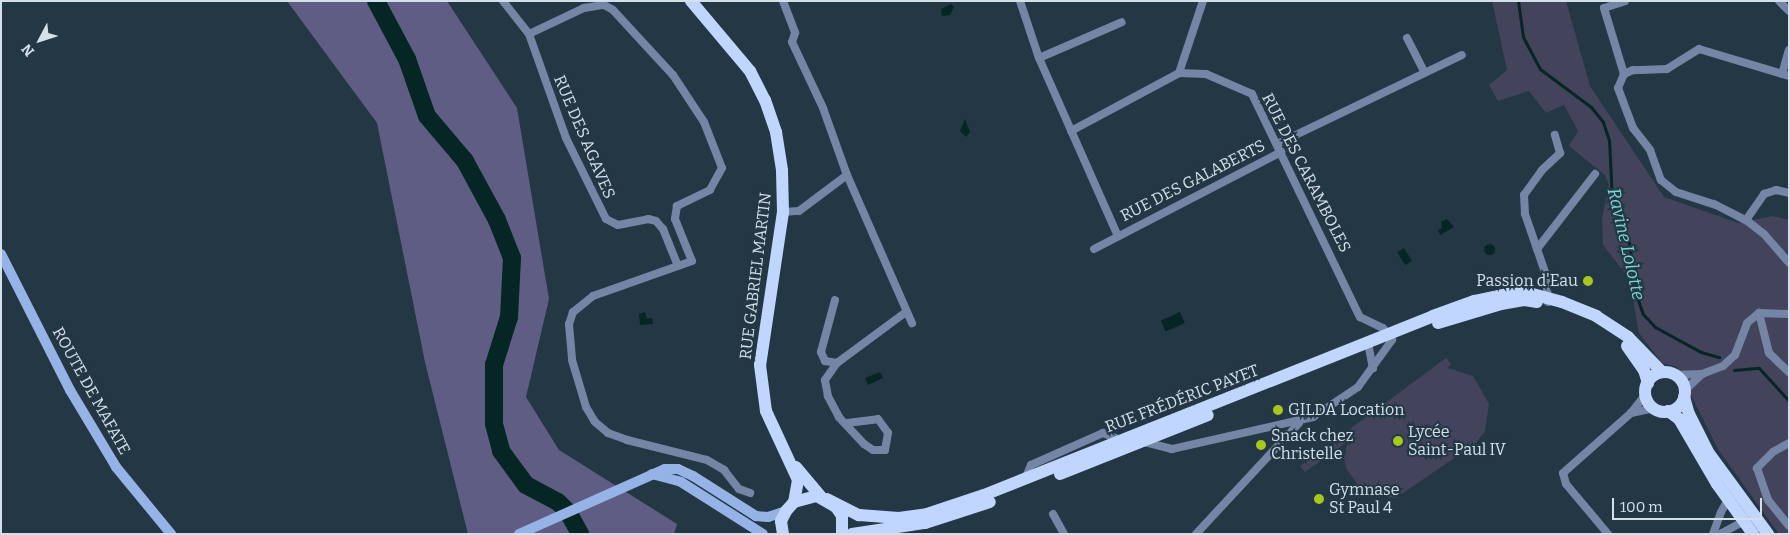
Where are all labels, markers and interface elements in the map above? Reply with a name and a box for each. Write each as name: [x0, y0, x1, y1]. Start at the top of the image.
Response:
north arrow: [15, 15, 65, 65]
text: N: [18, 40, 38, 60]
street label: RUE DES AGAVES: [549, 72, 619, 202]
street label: RUE DES CARAMBOLES: [1258, 90, 1354, 256]
street label: RUE DES GALABERTS: [1117, 136, 1269, 226]
water label: Ravine Lolotte: [1603, 186, 1649, 302]
street label: RUE GABRIEL MARTIN: [736, 192, 776, 360]
place label: Passion d'Eau: [1476, 271, 1578, 291]
marker: Passion d'Eau: [1582, 275, 1594, 287]
street label: ROUTE DE MAFATE: [48, 324, 134, 458]
street label: RUE FRÉDÉRIC PAYET: [1103, 361, 1261, 437]
place label: GILDA Location: [1288, 400, 1404, 420]
marker: GILDA Location: [1272, 404, 1284, 416]
place label: Lycée Saint-Paul IV: [1408, 422, 1506, 460]
place label: Snack chez Christelle: [1271, 426, 1353, 464]
marker: Lycée Saint-Paul IV: [1392, 435, 1404, 447]
marker: Snack chez Christelle: [1255, 439, 1267, 451]
place label: Gymnase St Paul 4: [1329, 480, 1399, 518]
scale bar: [1615, 488, 1765, 520]
marker: Gymnase St Paul 4: [1313, 493, 1325, 505]
text: 100 m: [1620, 498, 1663, 516]

